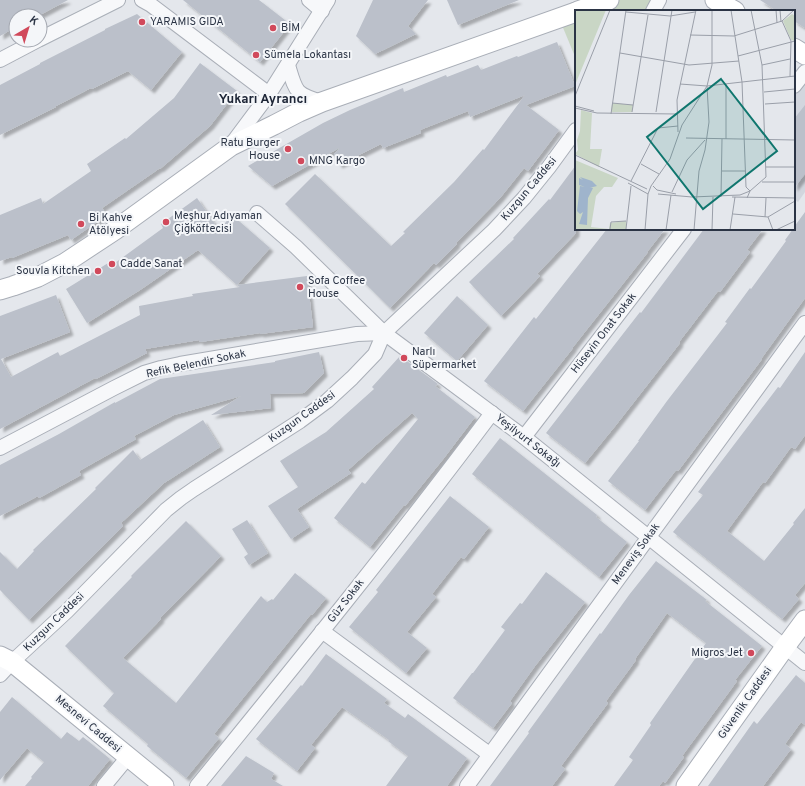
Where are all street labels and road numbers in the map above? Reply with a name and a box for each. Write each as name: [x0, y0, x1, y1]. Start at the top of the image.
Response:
street label: Kuzgun Caddesi: [498, 154, 560, 224]
street label: Hüseyin Onat Sokak: [568, 290, 640, 376]
street label: Refik Belendir Sokak: [145, 347, 247, 381]
street label: Kuzgun Caddesi: [266, 388, 338, 446]
street label: Yeşilyurt Sokağı: [493, 411, 563, 471]
street label: Meneviş Sokak: [609, 520, 663, 588]
street label: Güz Sokak: [325, 576, 368, 626]
street label: Kuzgun Caddesi: [21, 589, 87, 655]
street label: Güvenlik Caddesi: [715, 664, 775, 742]
street label: Mesnevi Caddesi: [52, 692, 124, 756]

